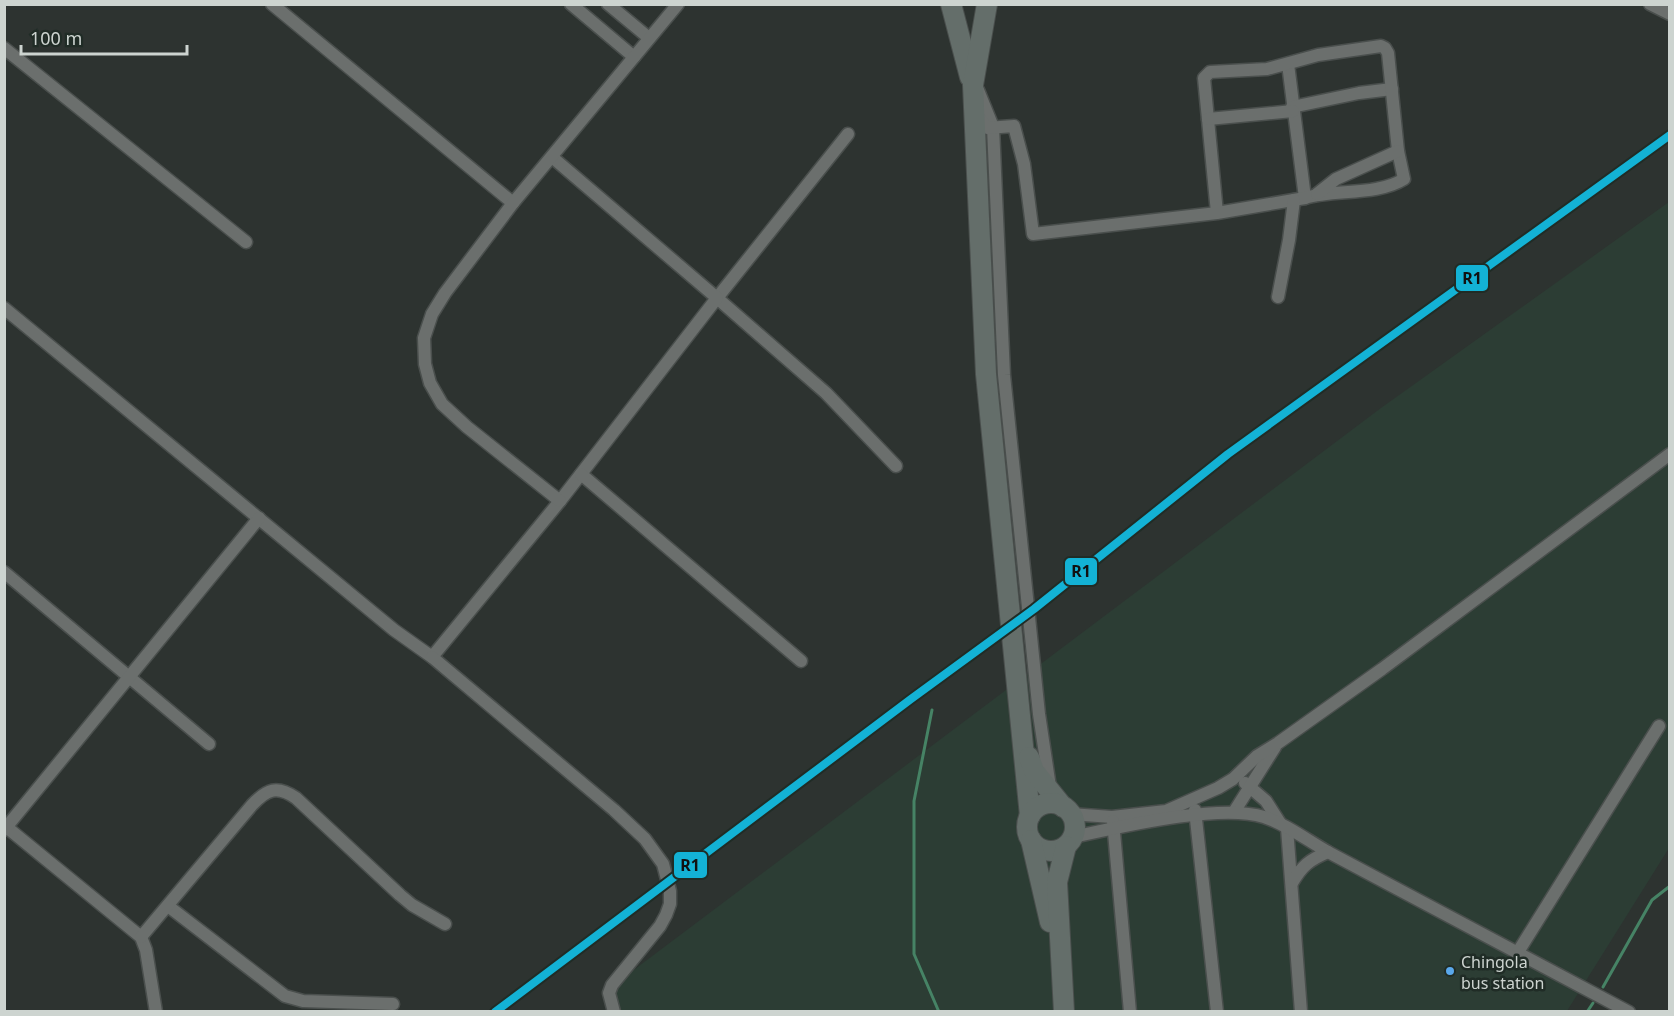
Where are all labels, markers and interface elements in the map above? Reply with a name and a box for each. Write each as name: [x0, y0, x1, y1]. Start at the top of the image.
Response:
scale bar: [21, 18, 188, 56]
text: 100 m: [30, 26, 82, 50]
line badge: R1: [1455, 264, 1489, 292]
text: R1: [1462, 267, 1482, 289]
line badge: R1: [1064, 557, 1098, 586]
text: R1: [1071, 560, 1091, 582]
line badge: R1: [673, 851, 708, 879]
text: R1: [680, 854, 700, 876]
place label: Chingola bus station: [1461, 951, 1544, 994]
marker: Chingola bus station: [1444, 965, 1456, 977]

